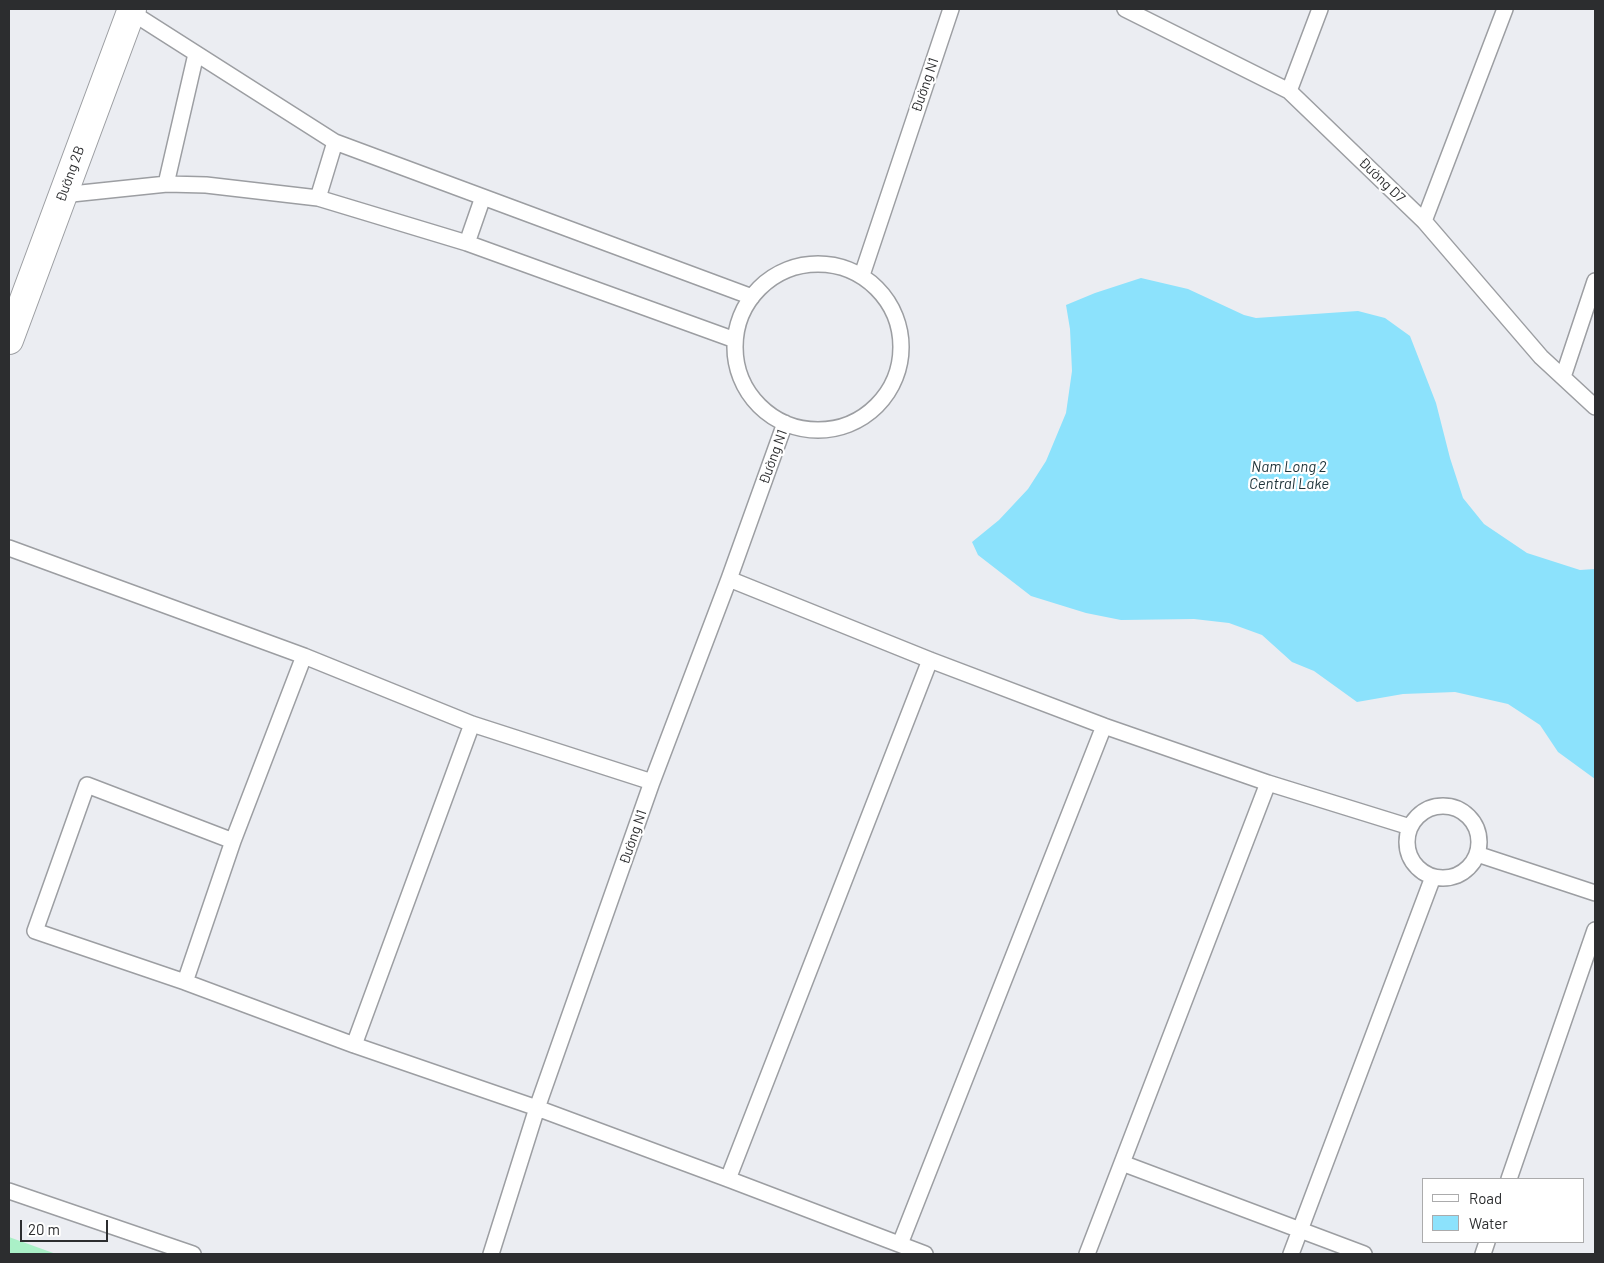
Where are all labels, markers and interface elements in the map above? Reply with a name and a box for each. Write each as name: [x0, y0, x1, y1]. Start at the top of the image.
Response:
street label: Đường N1: [908, 55, 942, 115]
street label: Đường 2B: [52, 144, 88, 204]
street label: Đường D7: [1355, 154, 1409, 206]
street label: Đường N1: [755, 428, 791, 486]
water label: Nam Long 2 Central Lake: [1249, 458, 1329, 493]
street label: Đường N1: [616, 807, 650, 867]
legend: [1422, 1178, 1584, 1243]
text: Road: [1469, 1189, 1502, 1207]
scale bar: [22, 1210, 110, 1242]
text: Water: [1469, 1214, 1508, 1232]
text: 20 m: [28, 1220, 60, 1238]

